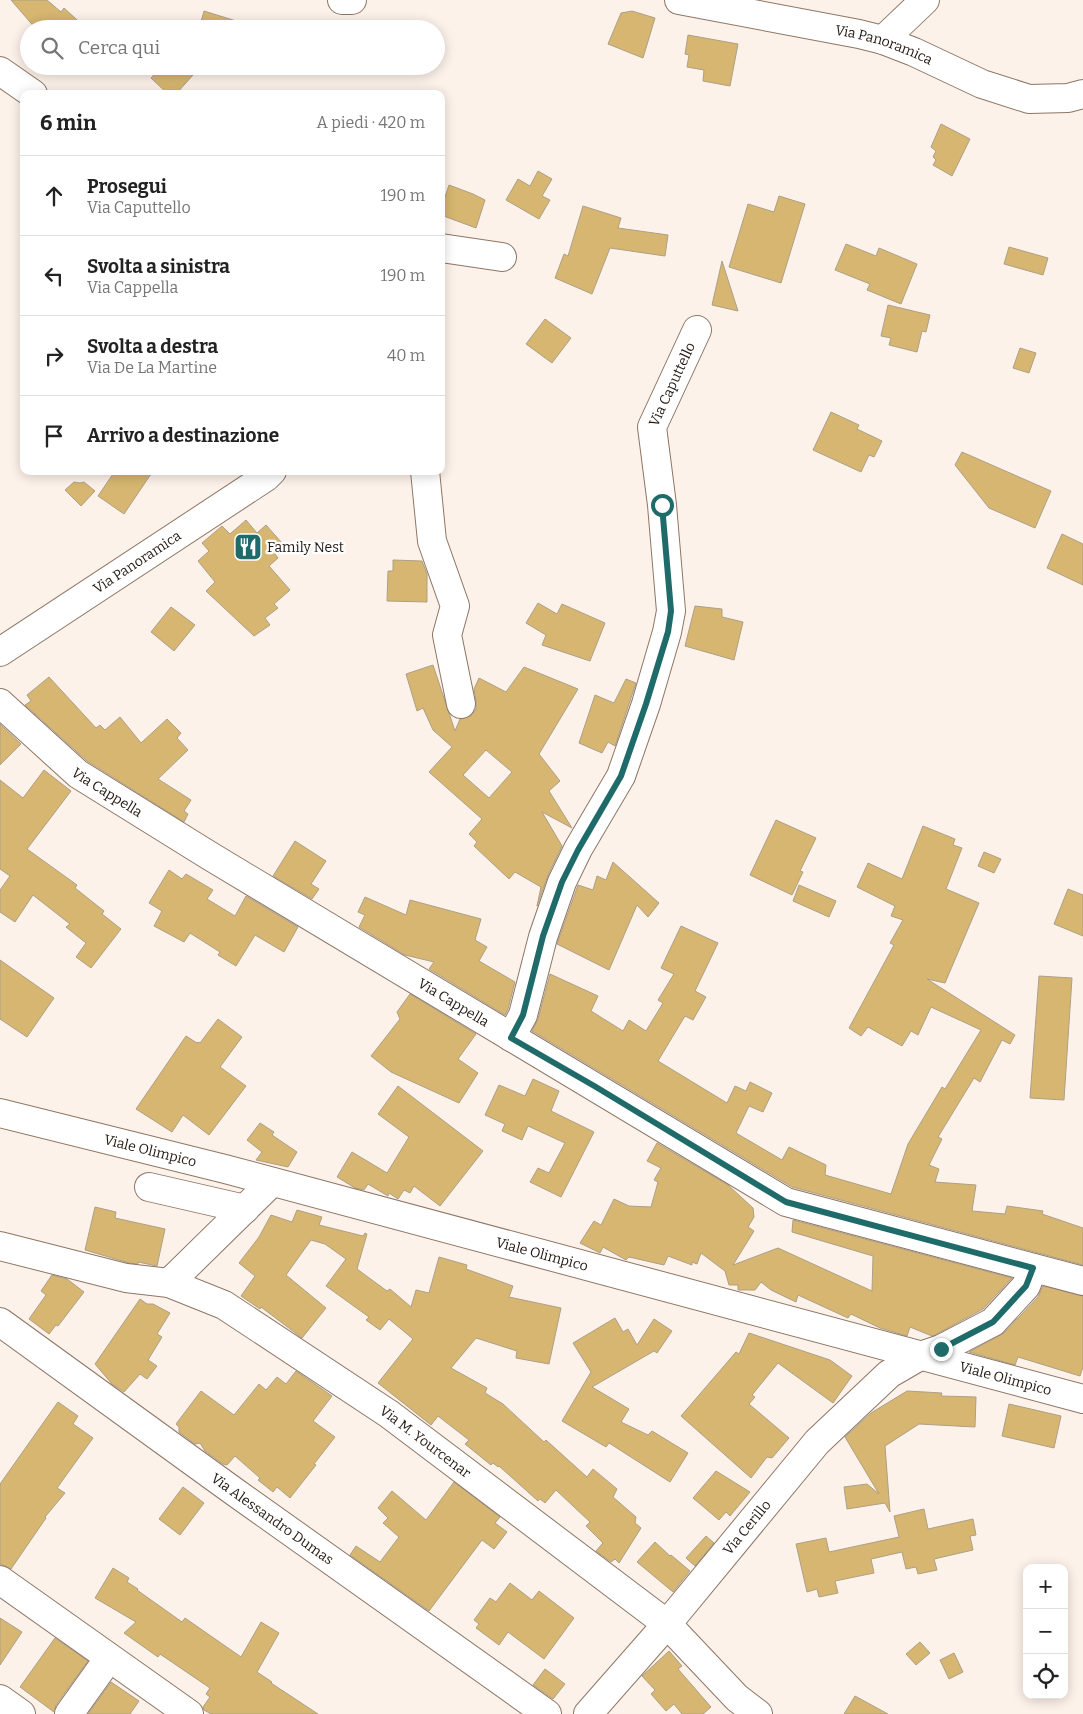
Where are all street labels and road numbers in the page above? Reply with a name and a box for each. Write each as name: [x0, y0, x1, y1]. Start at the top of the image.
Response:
street label: Via Panoramica: [834, 22, 936, 69]
street label: Via Caputtello: [646, 340, 699, 429]
street label: Via Panoramica: [90, 527, 185, 597]
street label: Via Cappella: [68, 764, 146, 821]
street label: Via Cappella: [415, 975, 492, 1031]
street label: Viale Olimpico: [102, 1131, 198, 1171]
street label: Viale Olimpico: [494, 1234, 590, 1275]
street label: Viale Olimpico: [957, 1358, 1053, 1399]
street label: Via M. Yourcenar: [376, 1402, 474, 1482]
street label: Via Alessandro Dumas: [208, 1470, 337, 1568]
street label: Via Cerillo: [719, 1497, 775, 1559]

